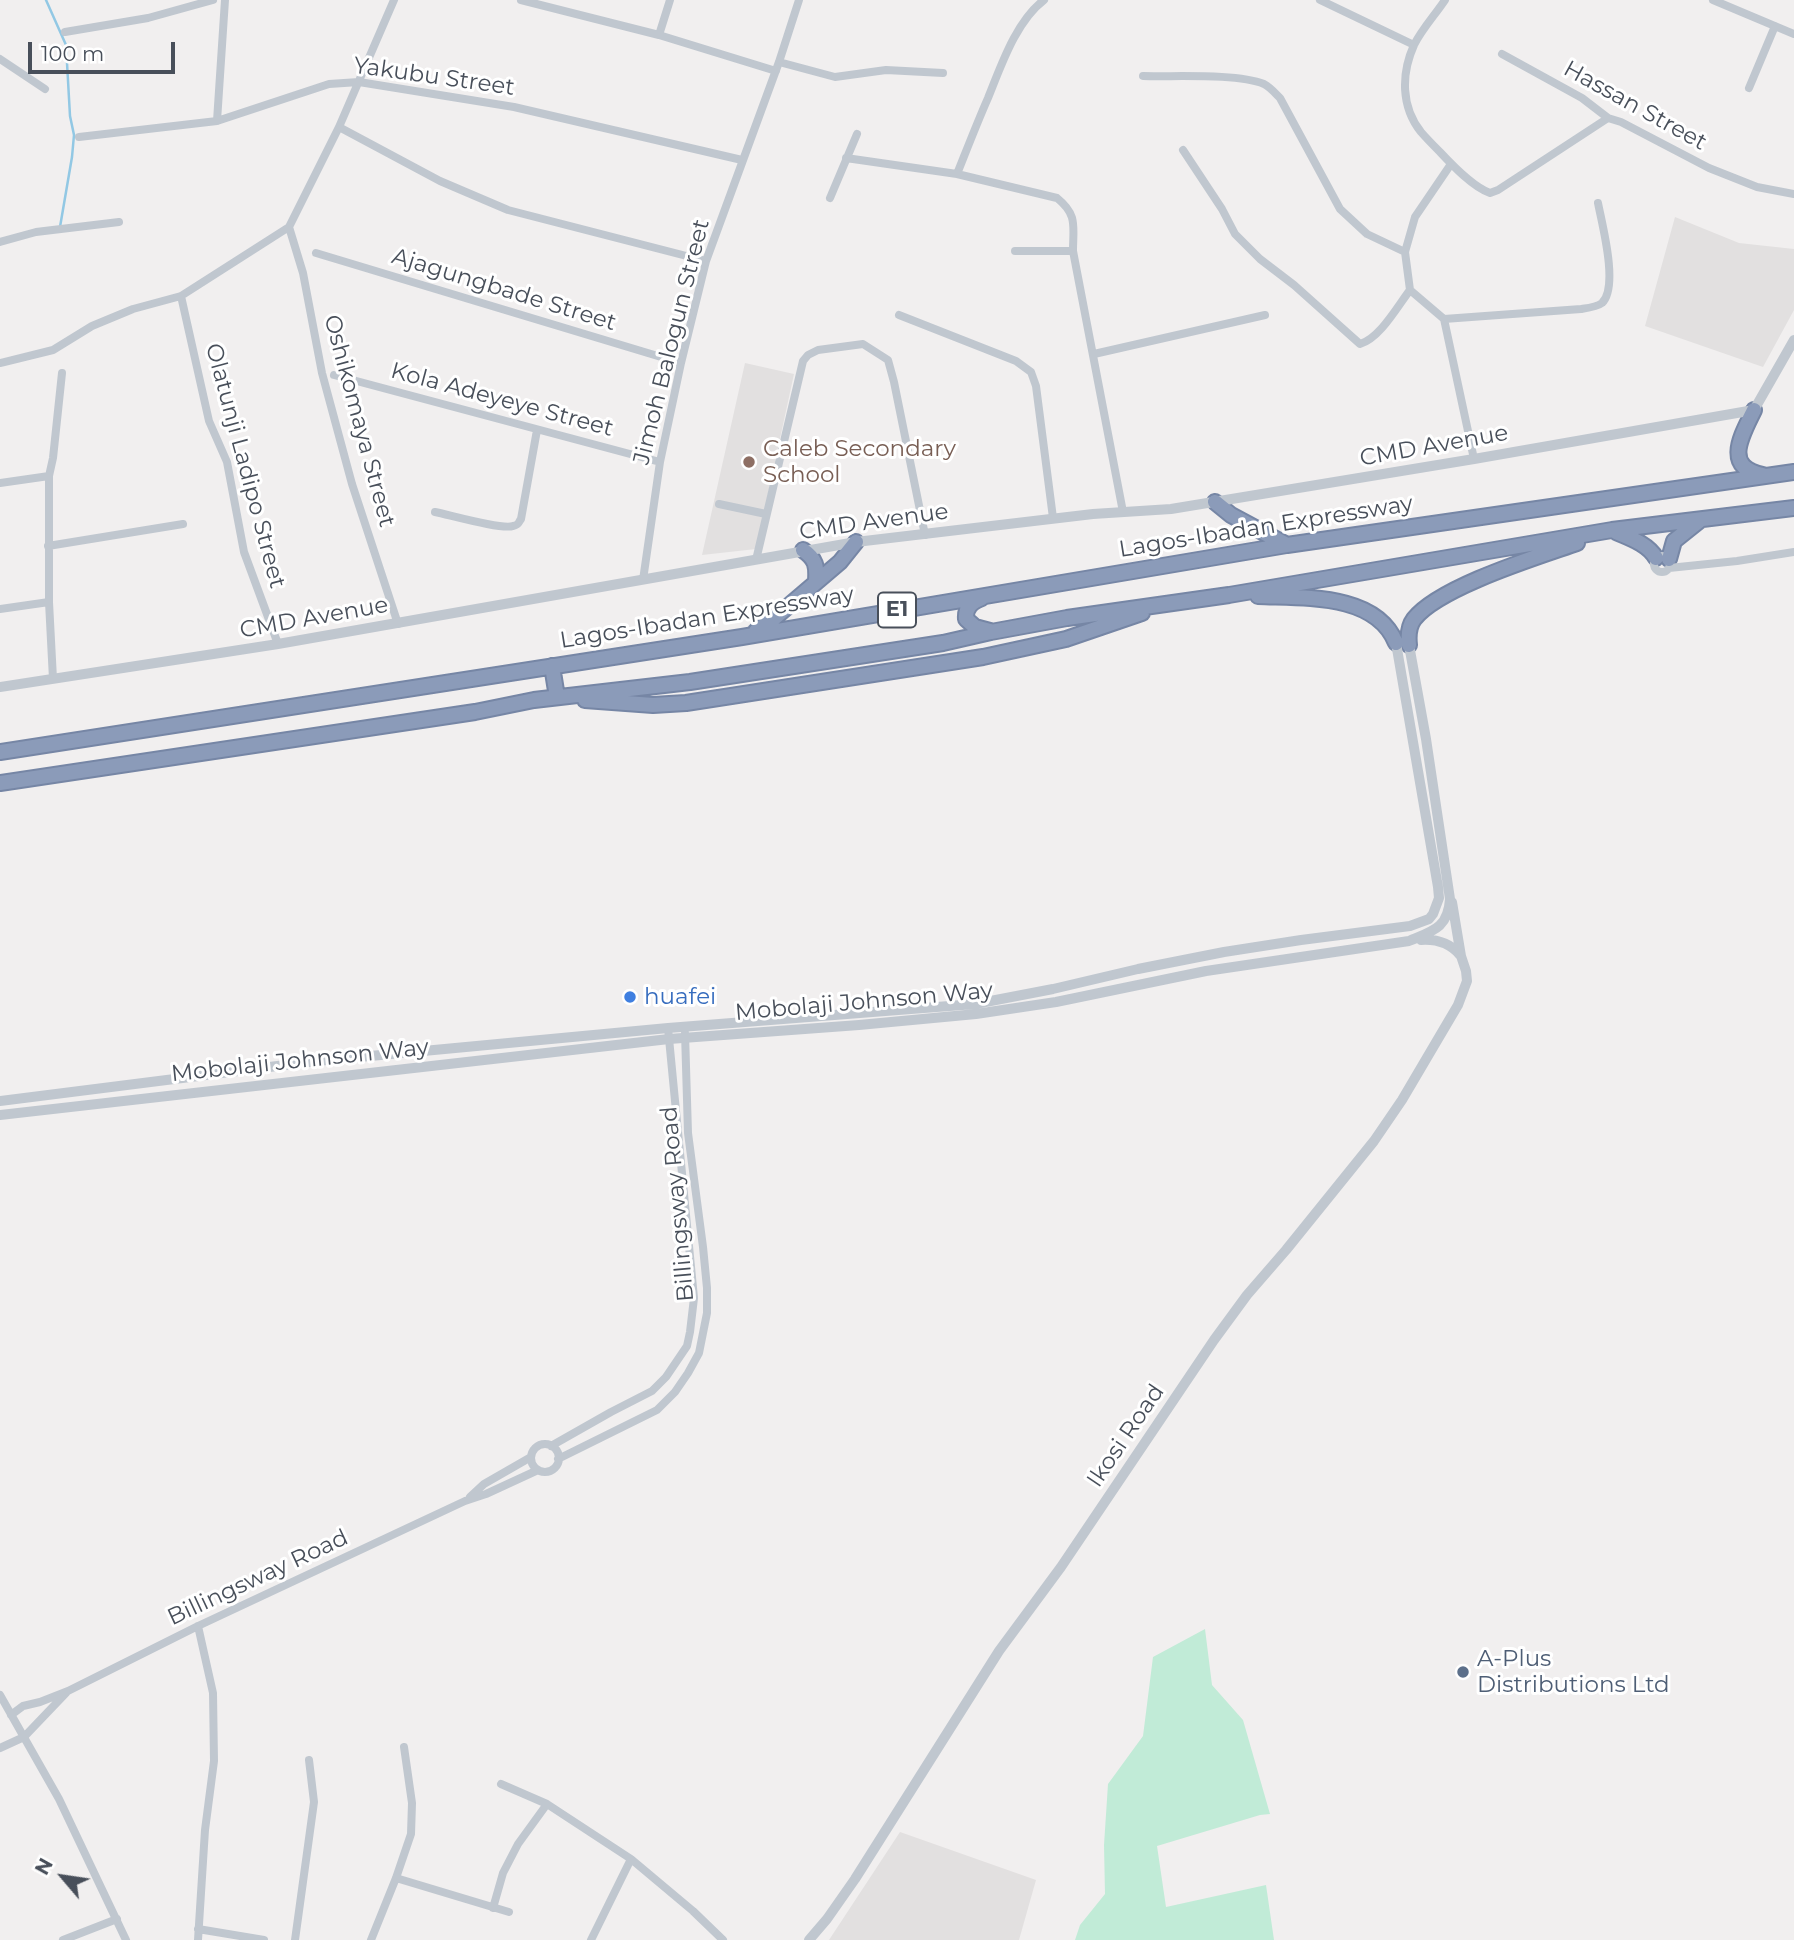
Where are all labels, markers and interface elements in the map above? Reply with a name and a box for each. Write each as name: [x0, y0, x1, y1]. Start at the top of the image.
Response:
scale bar: [32, 28, 178, 72]
text: 100 m: [41, 41, 104, 66]
street label: Yakubu Street: [352, 52, 516, 102]
street label: Hassan Street: [1559, 55, 1711, 157]
street label: Jimoh Balogun Street: [628, 216, 716, 468]
street label: Ajagungbade Street: [389, 243, 619, 337]
street label: Oshikomaya Street: [317, 312, 401, 530]
street label: Olatunji Ladipo Street: [199, 341, 291, 591]
street label: Kola Adeyeye Street: [388, 357, 616, 443]
street label: CMD Avenue: [1358, 419, 1510, 473]
place label: Caleb Secondary School: [763, 435, 956, 489]
marker: Caleb Secondary School: [741, 454, 757, 470]
street label: Lagos-Ibadan Expressway: [1117, 490, 1415, 564]
street label: CMD Avenue: [798, 498, 950, 546]
street label: Lagos-Ibadan Expressway: [558, 581, 856, 655]
street label: CMD Avenue: [238, 591, 390, 645]
road number: E1: [878, 592, 916, 628]
street label: Mobolaji Johnson Way: [734, 977, 994, 1027]
place label: huafei: [644, 983, 716, 1011]
marker: huafei: [622, 989, 638, 1005]
street label: Mobolaji Johnson Way: [170, 1034, 430, 1088]
street label: Billingsway Road: [656, 1105, 700, 1303]
street label: Ikosi Road: [1082, 1379, 1170, 1493]
street label: Billingsway Road: [163, 1524, 353, 1632]
place label: A-Plus Distributions Ltd: [1477, 1645, 1670, 1699]
marker: A-Plus Distributions Ltd: [1455, 1664, 1471, 1680]
north arrow: [28, 1842, 98, 1912]
text: N: [30, 1854, 58, 1879]

